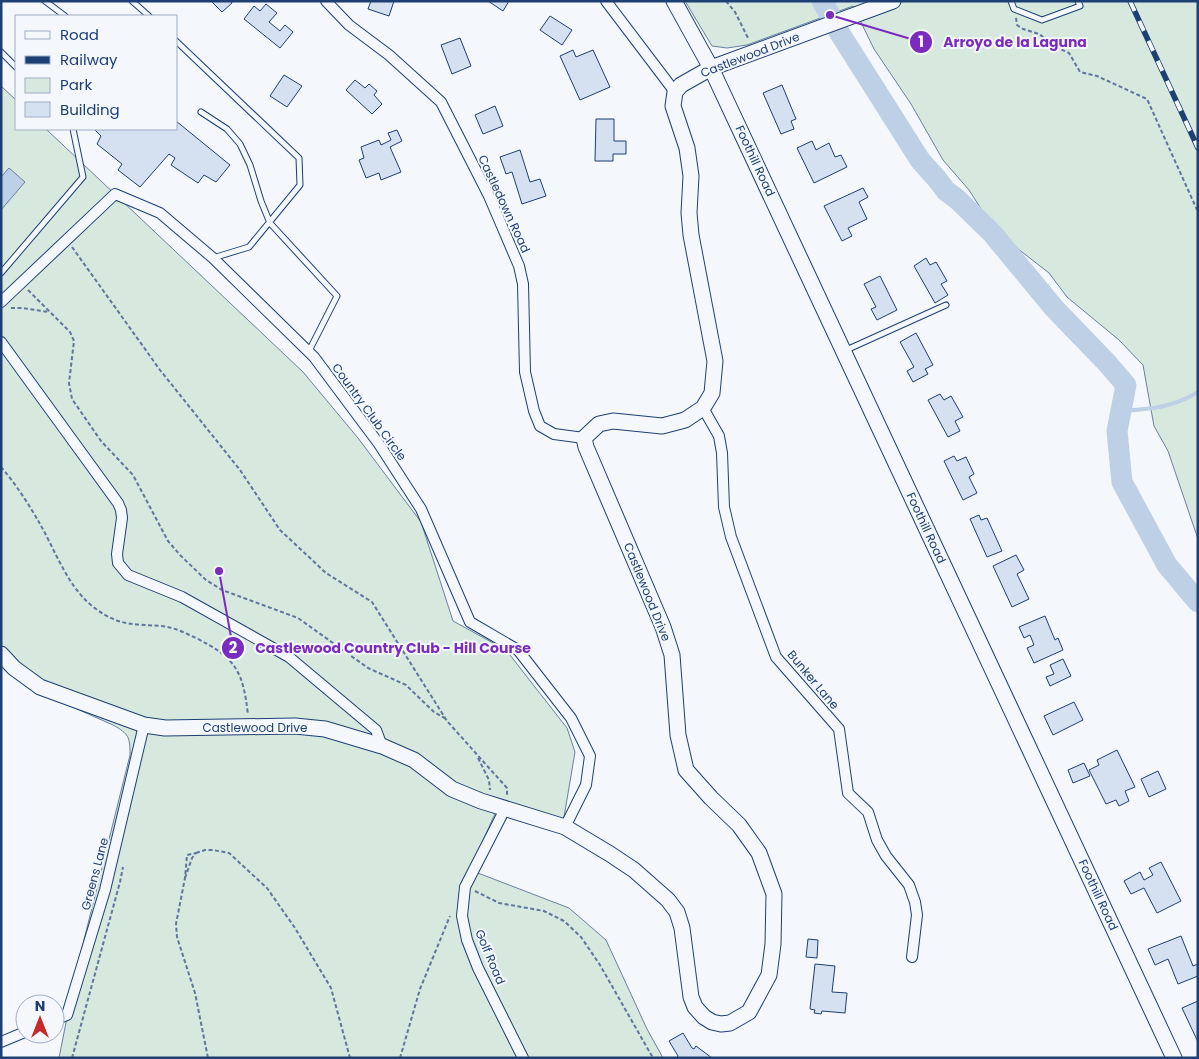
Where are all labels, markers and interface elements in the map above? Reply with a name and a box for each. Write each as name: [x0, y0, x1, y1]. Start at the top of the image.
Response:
legend: [15, 15, 178, 130]
text: Road: [60, 24, 99, 45]
street label: Castlewood Drive: [698, 28, 802, 81]
callout: Arroyo de la Laguna: [909, 28, 1097, 57]
text: 1: [918, 31, 924, 52]
text: Arroyo de la Laguna: [943, 32, 1087, 52]
text: Railway: [60, 49, 118, 70]
text: Park: [60, 74, 92, 95]
text: Building: [60, 99, 120, 120]
street label: Foothill Road: [732, 122, 779, 199]
street label: Castledown Road: [474, 152, 535, 255]
street label: Country Club Circle: [328, 360, 411, 464]
street label: Foothill Road: [903, 489, 950, 566]
street label: Castlewood Drive: [620, 540, 675, 644]
callout: Castlewood Country Club - Hill Course: [221, 634, 541, 663]
text: 2: [229, 637, 238, 658]
text: Castlewood Country Club - Hill Course: [255, 638, 531, 658]
street label: Bunker Lane: [784, 646, 843, 713]
street label: Castlewood Drive: [202, 719, 308, 736]
street label: Greens Lane: [77, 836, 112, 912]
street label: Foothill Road: [1075, 856, 1122, 933]
street label: Golf Road: [471, 927, 510, 987]
north arrow: [15, 994, 65, 1044]
text: N: [35, 996, 45, 1016]

